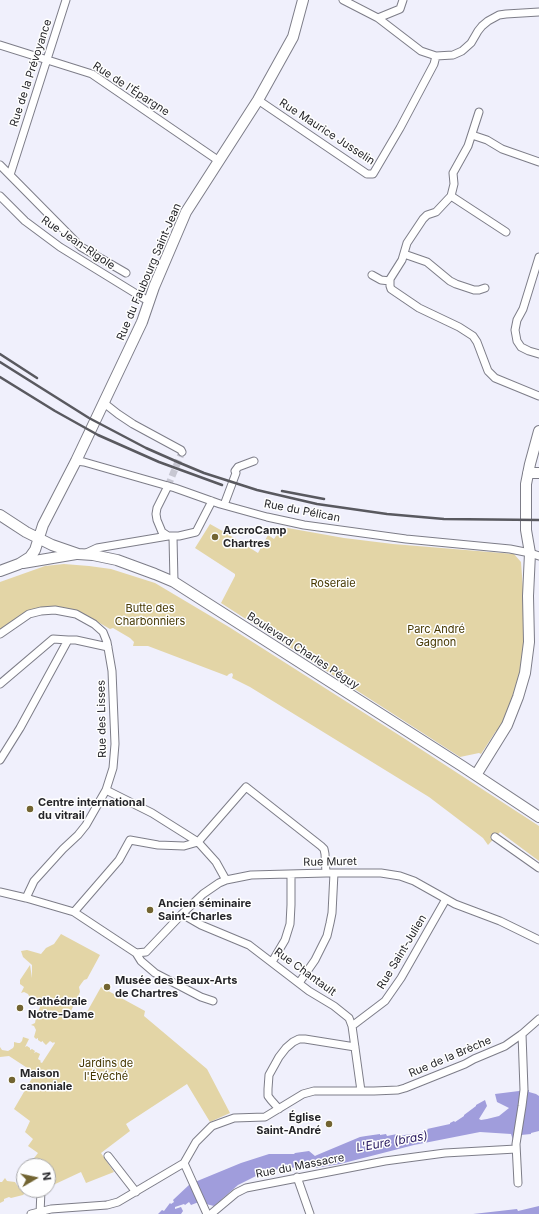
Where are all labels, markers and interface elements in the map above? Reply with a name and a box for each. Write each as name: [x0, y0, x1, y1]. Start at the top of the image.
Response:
street label: Rue de la Prévoyance: [7, 18, 55, 128]
street label: Rue de l'Épargne: [90, 59, 172, 119]
street label: Rue Maurice Jusselin: [277, 96, 377, 168]
street label: Rue du Faubourg Saint-Jean: [114, 201, 184, 343]
street label: Rue Jean-Rigole: [39, 214, 117, 272]
street label: Rue du Pélican: [263, 497, 341, 525]
place label: AccroCamp Chartres: [223, 524, 286, 550]
marker: AccroCamp Chartres: [210, 532, 220, 542]
park label: Roseraie: [310, 577, 356, 591]
park label: Butte des Charbonniers: [115, 602, 185, 628]
street label: Boulevard Charles Péguy: [244, 610, 362, 692]
park label: Parc André Gagnon: [407, 623, 465, 649]
street label: Rue des Lisses: [95, 680, 109, 758]
place label: Centre international du vitrail: [38, 796, 145, 822]
marker: Centre international du vitrail: [25, 804, 35, 814]
street label: Rue Muret: [303, 855, 357, 869]
place label: Ancien séminaire Saint-Charles: [158, 897, 251, 923]
marker: Ancien séminaire Saint-Charles: [145, 905, 155, 915]
street label: Rue Saint-Julien: [375, 912, 429, 992]
street label: Rue Chantault: [272, 945, 338, 999]
place label: Musée des Beaux-Arts de Chartres: [115, 974, 237, 1000]
marker: Musée des Beaux-Arts de Chartres: [102, 982, 112, 992]
place label: Cathédrale Notre-Dame: [28, 995, 94, 1021]
marker: Cathédrale Notre-Dame: [15, 1003, 25, 1013]
street label: Rue de la Brèche: [407, 1034, 493, 1080]
park label: Jardins de l'Évéché: [79, 1057, 133, 1083]
place label: Maison canoniale: [20, 1067, 72, 1093]
marker: Maison canoniale: [7, 1075, 17, 1085]
place label: Église Saint-André: [256, 1111, 321, 1137]
marker: Église Saint-André: [324, 1119, 334, 1129]
water label: L'Eure (bras): [355, 1129, 429, 1155]
street label: Rue du Massacre: [255, 1151, 345, 1181]
north arrow: [16, 1158, 56, 1198]
text: N: [39, 1171, 54, 1182]

